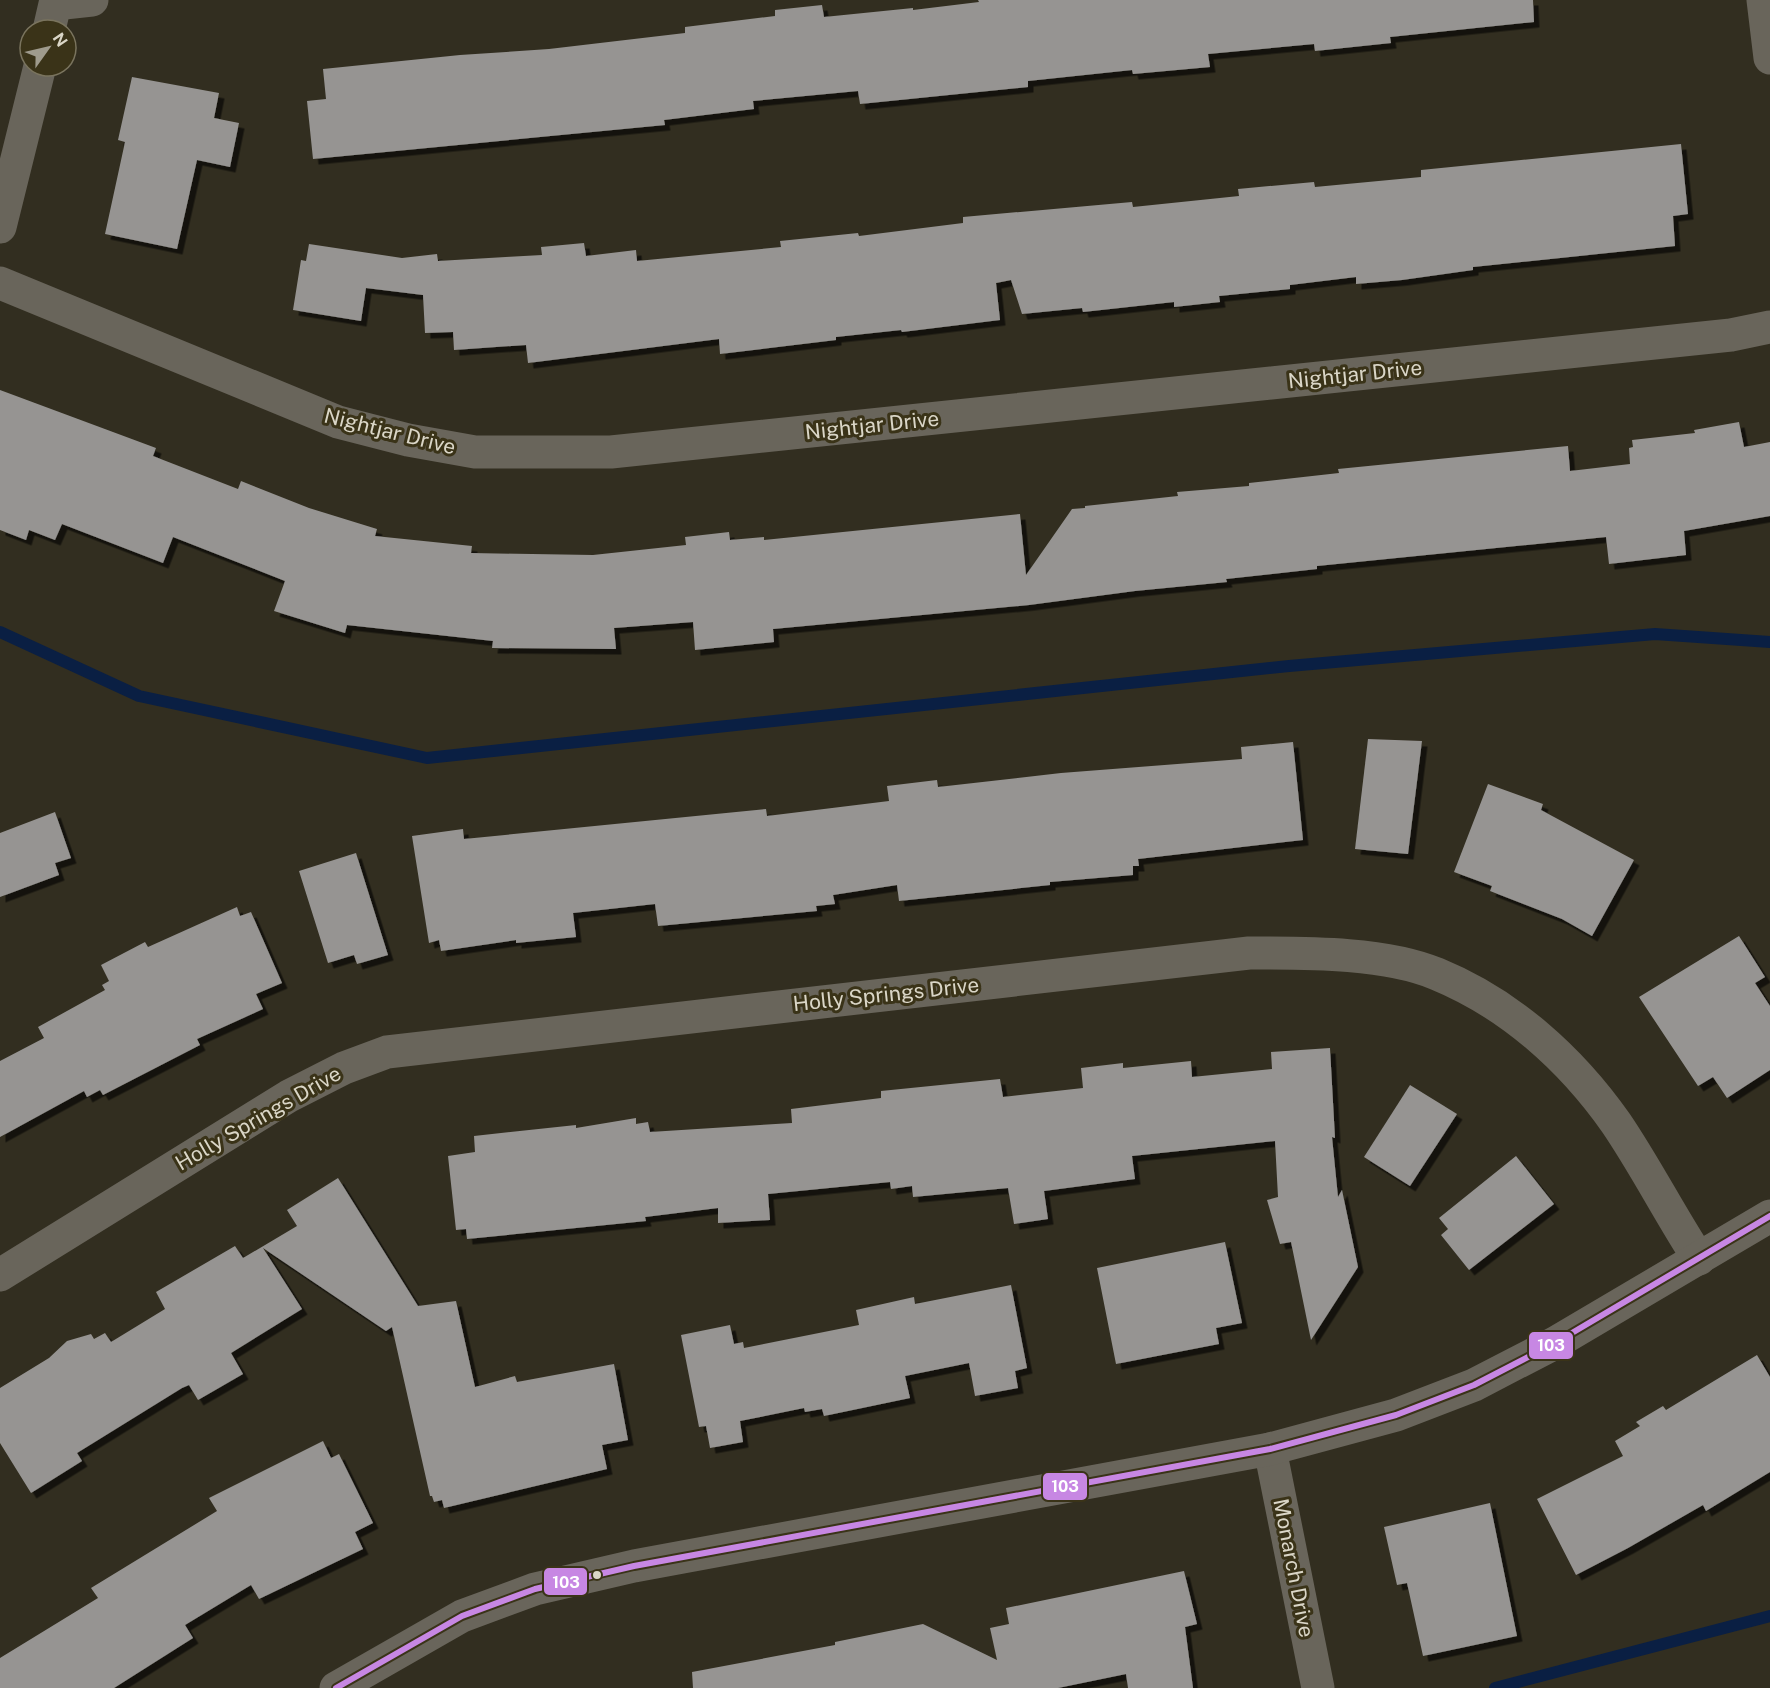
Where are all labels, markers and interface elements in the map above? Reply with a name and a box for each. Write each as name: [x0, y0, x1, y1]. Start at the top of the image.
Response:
north arrow: [18, 18, 78, 78]
text: N: [49, 29, 71, 50]
street label: Nightjar Drive: [1287, 355, 1423, 393]
street label: Nightjar Drive: [322, 403, 458, 459]
street label: Nightjar Drive: [804, 406, 940, 444]
street label: Holly Springs Drive: [792, 972, 980, 1016]
street label: Holly Springs Drive: [171, 1060, 345, 1176]
line badge: 103: [1528, 1331, 1574, 1360]
text: 103: [1537, 1336, 1565, 1355]
line badge: 103: [1042, 1472, 1088, 1501]
text: 103: [1051, 1477, 1079, 1496]
street label: Monarch Drive: [1268, 1497, 1320, 1639]
line badge: 103: [543, 1567, 588, 1596]
unlabelled marker: [591, 1569, 603, 1581]
text: 103: [552, 1573, 580, 1592]

